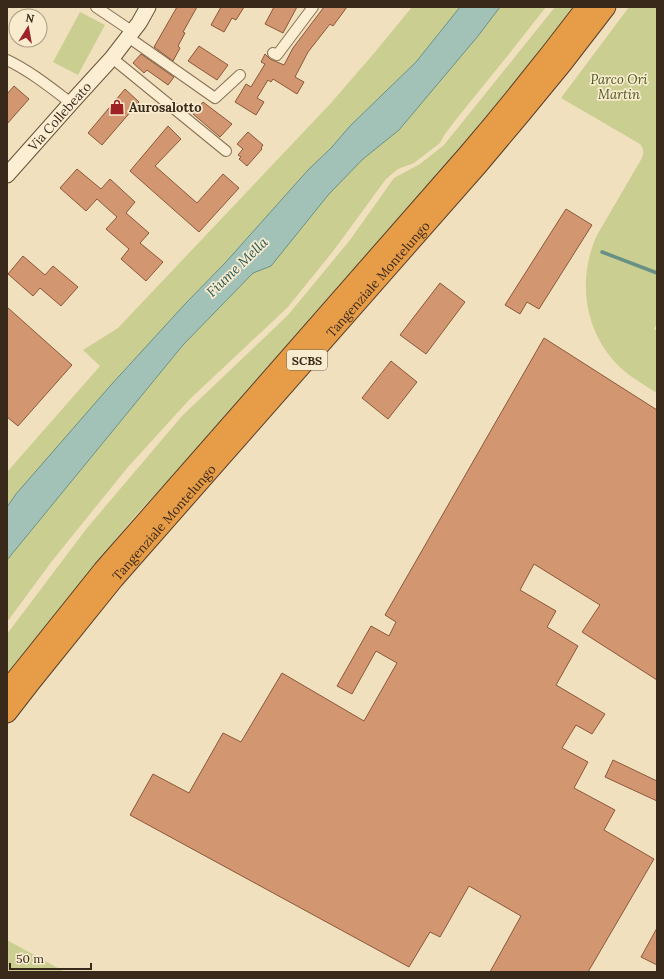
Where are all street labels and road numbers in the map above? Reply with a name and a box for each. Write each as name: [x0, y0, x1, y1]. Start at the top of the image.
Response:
street label: Via Collebeato: [24, 78, 95, 155]
street label: Tangenziale Montelungo: [322, 217, 434, 341]
road number: SCBS: [287, 350, 327, 370]
street label: Tangenziale Montelungo: [108, 460, 220, 584]

